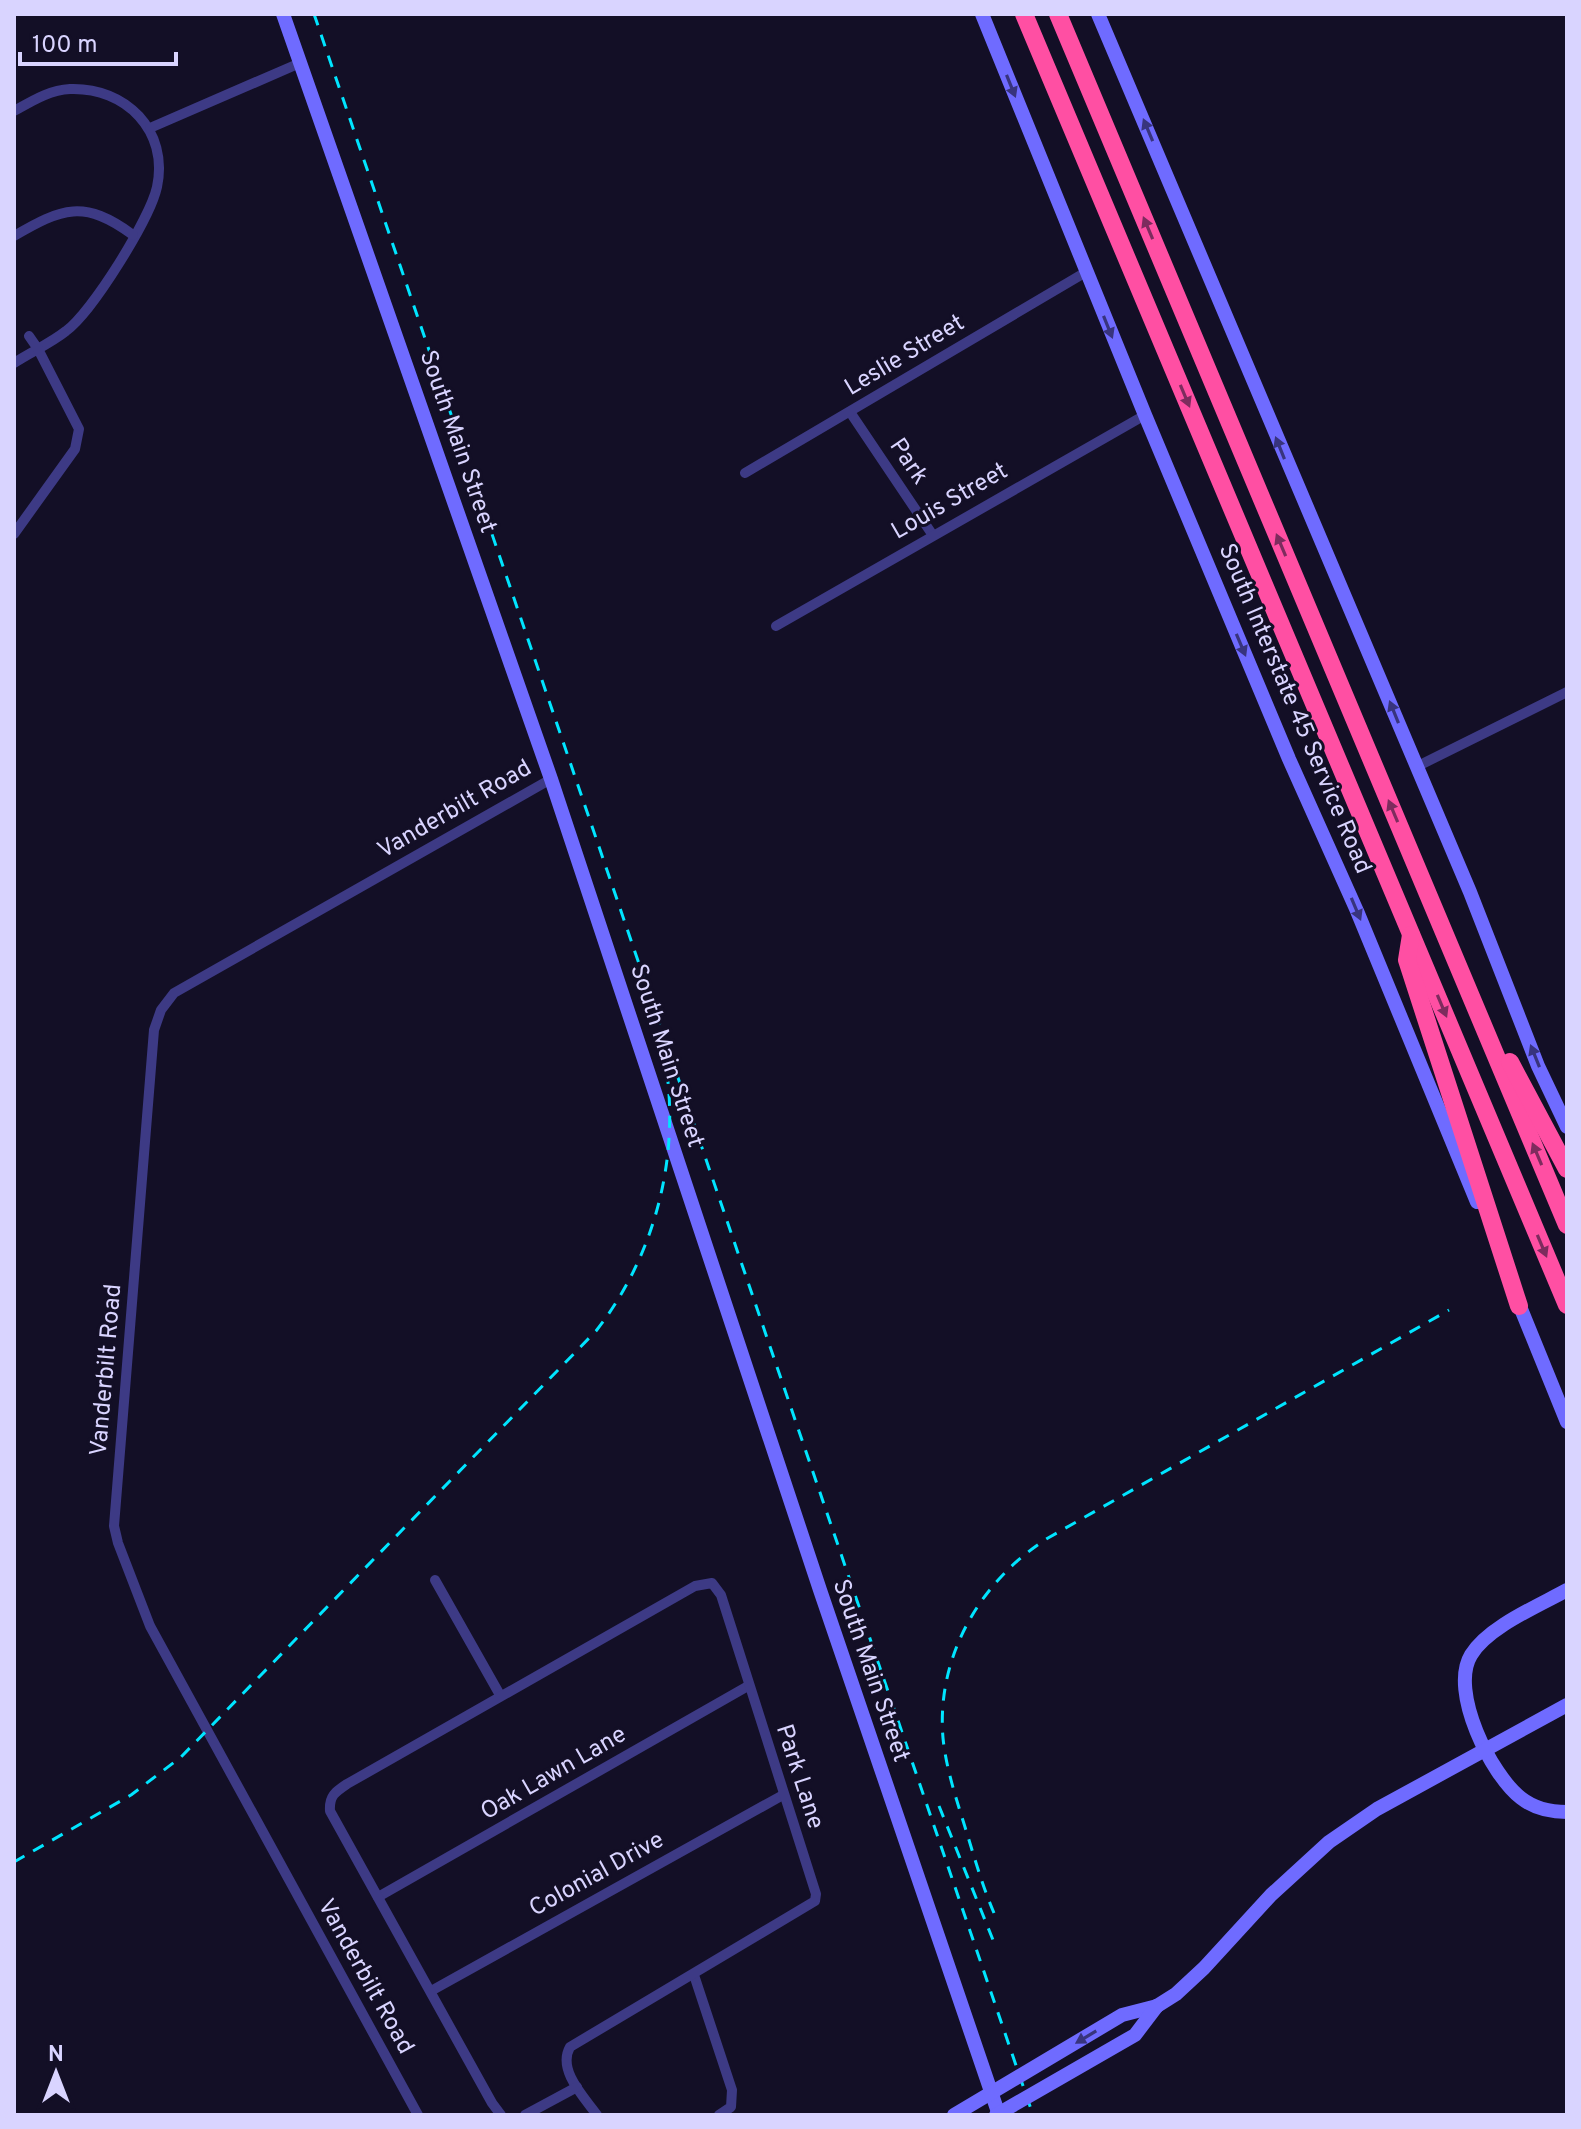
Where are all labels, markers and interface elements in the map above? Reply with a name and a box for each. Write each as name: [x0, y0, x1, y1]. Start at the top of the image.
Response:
scale bar: [20, 16, 176, 66]
text: 100 m: [32, 31, 98, 61]
one-way arrow: [1005, 74, 1018, 98]
one-way arrow: [1141, 118, 1154, 142]
one-way arrow: [1141, 216, 1154, 240]
street label: Leslie Street: [840, 309, 970, 403]
one-way arrow: [1102, 315, 1115, 339]
street label: South Main Street: [412, 347, 502, 537]
one-way arrow: [1178, 384, 1191, 408]
street label: Park: [882, 433, 934, 491]
one-way arrow: [1274, 436, 1287, 460]
street label: Louis Street: [886, 457, 1014, 547]
one-way arrow: [1274, 533, 1287, 557]
street label: South Interstate 45 Service Road: [1211, 539, 1377, 879]
one-way arrow: [1235, 633, 1248, 656]
one-way arrow: [1387, 700, 1400, 724]
street label: Vanderbilt Road: [373, 754, 537, 866]
one-way arrow: [1386, 799, 1399, 823]
one-way arrow: [1350, 897, 1363, 921]
street label: South Main Street: [622, 960, 710, 1152]
one-way arrow: [1435, 994, 1448, 1018]
one-way arrow: [1528, 1044, 1541, 1068]
one-way arrow: [1530, 1142, 1543, 1165]
one-way arrow: [1536, 1234, 1549, 1258]
street label: Vanderbilt Road: [85, 1283, 129, 1457]
street label: South Main Street: [825, 1576, 915, 1766]
street label: Oak Lawn Lane: [476, 1720, 632, 1828]
street label: Park Lane: [768, 1721, 830, 1833]
street label: Colonial Drive: [524, 1826, 670, 1924]
street label: Vanderbilt Road: [310, 1894, 420, 2060]
one-way arrow: [1075, 2030, 1097, 2044]
north arrow: [16, 2033, 96, 2113]
text: N: [48, 2042, 64, 2069]

